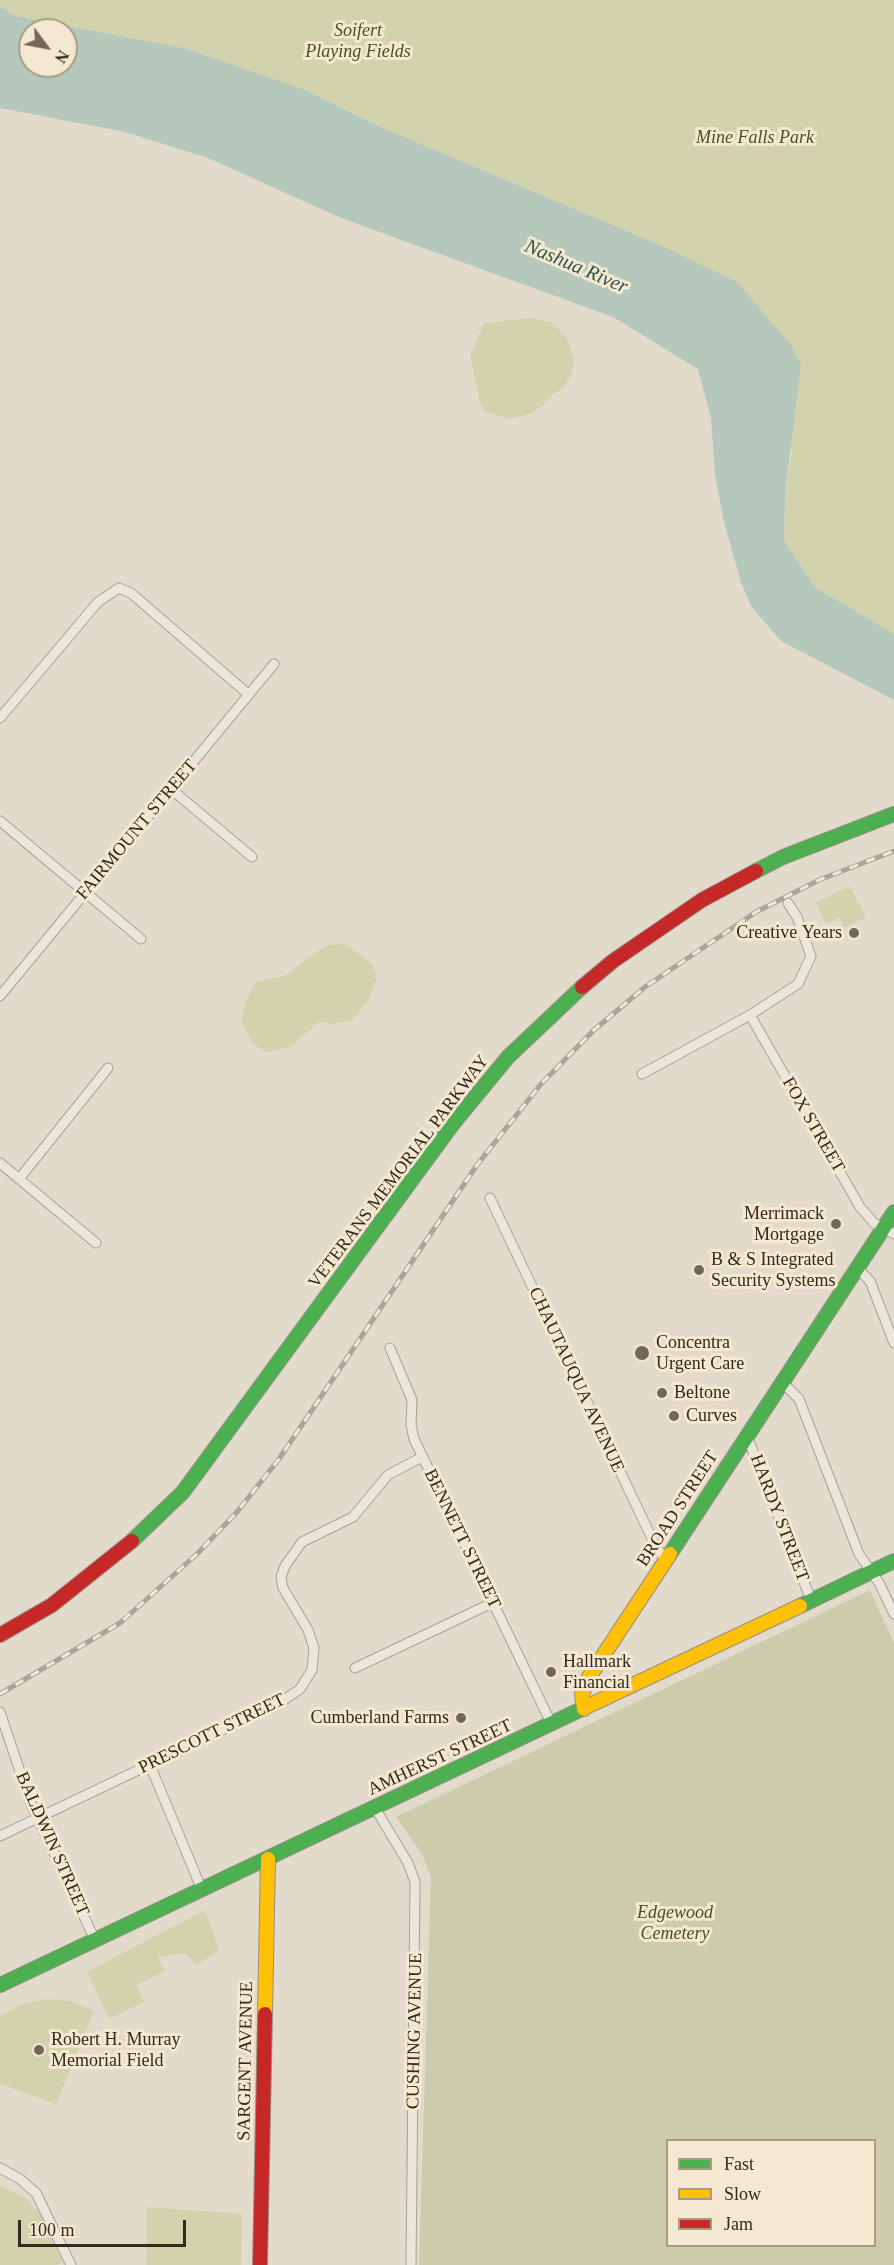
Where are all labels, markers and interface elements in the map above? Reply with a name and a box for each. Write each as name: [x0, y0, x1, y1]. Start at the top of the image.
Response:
north arrow: [18, 18, 78, 78]
park label: Soifert Playing Fields: [305, 20, 411, 63]
text: N: [52, 47, 72, 66]
park label: Mine Falls Park: [696, 127, 814, 149]
water label: Nashua River: [521, 235, 631, 299]
street label: FAIRMOUNT STREET: [72, 756, 202, 904]
place label: Creative Years: [736, 922, 842, 944]
marker: Creative Years: [847, 926, 861, 940]
street label: VETERANS MEMORIAL PARKWAY: [304, 1051, 494, 1293]
street label: FOX STREET: [777, 1073, 849, 1177]
place label: Merrimack Mortgage: [744, 1203, 824, 1246]
marker: Merrimack Mortgage: [829, 1217, 843, 1231]
place label: B & S Integrated Security Systems: [711, 1249, 835, 1292]
marker: B & S Integrated Security Systems: [692, 1263, 706, 1277]
street label: CHAUTAUQUA AVENUE: [524, 1284, 628, 1476]
place label: Concentra Urgent Care: [656, 1332, 744, 1374]
marker: Concentra Urgent Care: [633, 1344, 651, 1362]
place label: Beltone: [674, 1382, 730, 1404]
marker: Beltone: [655, 1386, 669, 1400]
place label: Curves: [686, 1405, 737, 1427]
marker: Curves: [667, 1409, 681, 1423]
street label: BROAD STREET: [633, 1447, 723, 1571]
street label: HARDY STREET: [745, 1451, 813, 1585]
street label: BENNETT STREET: [419, 1466, 505, 1612]
place label: Hallmark Financial: [563, 1651, 631, 1694]
marker: Hallmark Financial: [544, 1665, 558, 1679]
street label: PRESCOTT STREET: [135, 1689, 289, 1779]
place label: Cumberland Farms: [311, 1707, 449, 1729]
marker: Cumberland Farms: [454, 1711, 468, 1725]
street label: AMHERST STREET: [365, 1715, 515, 1801]
street label: BALDWIN STREET: [11, 1769, 93, 1919]
park label: Edgewood Cemetery: [637, 1902, 713, 1944]
street label: CUSHING AVENUE: [403, 1953, 427, 2109]
street label: SARGENT AVENUE: [234, 1981, 258, 2141]
place label: Robert H. Murray Memorial Field: [51, 2029, 180, 2072]
marker: Robert H. Murray Memorial Field: [32, 2043, 46, 2057]
legend: [666, 2139, 876, 2247]
text: Fast: [724, 2154, 754, 2174]
text: Slow: [724, 2184, 761, 2204]
scale bar: [21, 2208, 189, 2246]
text: Jam: [724, 2214, 753, 2234]
text: 100 m: [29, 2220, 75, 2240]

